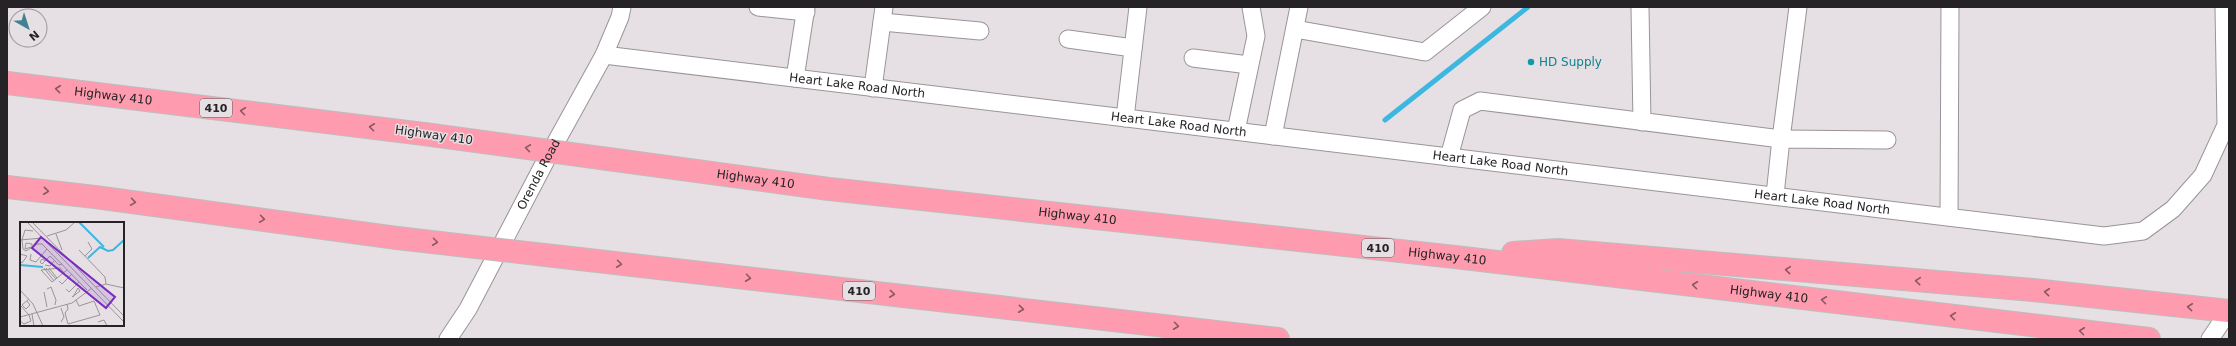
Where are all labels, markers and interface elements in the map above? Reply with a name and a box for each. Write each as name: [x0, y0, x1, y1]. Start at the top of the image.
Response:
north arrow: [8, 8, 48, 48]
text: N: [26, 27, 42, 43]
place label: HD Supply: [1539, 55, 1602, 69]
marker: HD Supply: [1526, 57, 1536, 67]
street label: Heart Lake Road North: [789, 70, 926, 101]
street label: Highway 410: [73, 84, 153, 108]
one-way arrow: [55, 85, 61, 94]
road number: 410: [200, 99, 232, 117]
one-way arrow: [240, 107, 246, 116]
street label: Heart Lake Road North: [1110, 109, 1247, 139]
one-way arrow: [369, 123, 375, 132]
street label: Highway 410: [394, 123, 474, 147]
street label: Orenda Road: [514, 137, 563, 212]
one-way arrow: [525, 144, 531, 153]
street label: Heart Lake Road North: [1432, 148, 1569, 178]
street label: Highway 410: [716, 167, 796, 191]
one-way arrow: [43, 186, 49, 195]
street label: Heart Lake Road North: [1754, 187, 1891, 217]
one-way arrow: [130, 197, 136, 206]
street label: Highway 410: [1038, 205, 1117, 227]
one-way arrow: [259, 214, 265, 223]
inset map: [20, 222, 124, 326]
one-way arrow: [432, 237, 439, 246]
road number: 410: [1362, 239, 1394, 257]
street label: Highway 410: [1407, 245, 1487, 268]
one-way arrow: [616, 259, 622, 268]
one-way arrow: [1785, 265, 1791, 274]
one-way arrow: [745, 274, 751, 283]
one-way arrow: [1915, 276, 1921, 285]
one-way arrow: [1692, 281, 1698, 290]
road number: 410: [843, 282, 875, 300]
street label: Highway 410: [1729, 283, 1809, 306]
one-way arrow: [2044, 288, 2050, 297]
one-way arrow: [888, 290, 895, 299]
one-way arrow: [1821, 296, 1827, 305]
one-way arrow: [2187, 303, 2193, 312]
one-way arrow: [1018, 304, 1024, 313]
one-way arrow: [1950, 312, 1956, 321]
one-way arrow: [1173, 321, 1179, 330]
one-way arrow: [2079, 327, 2085, 336]

